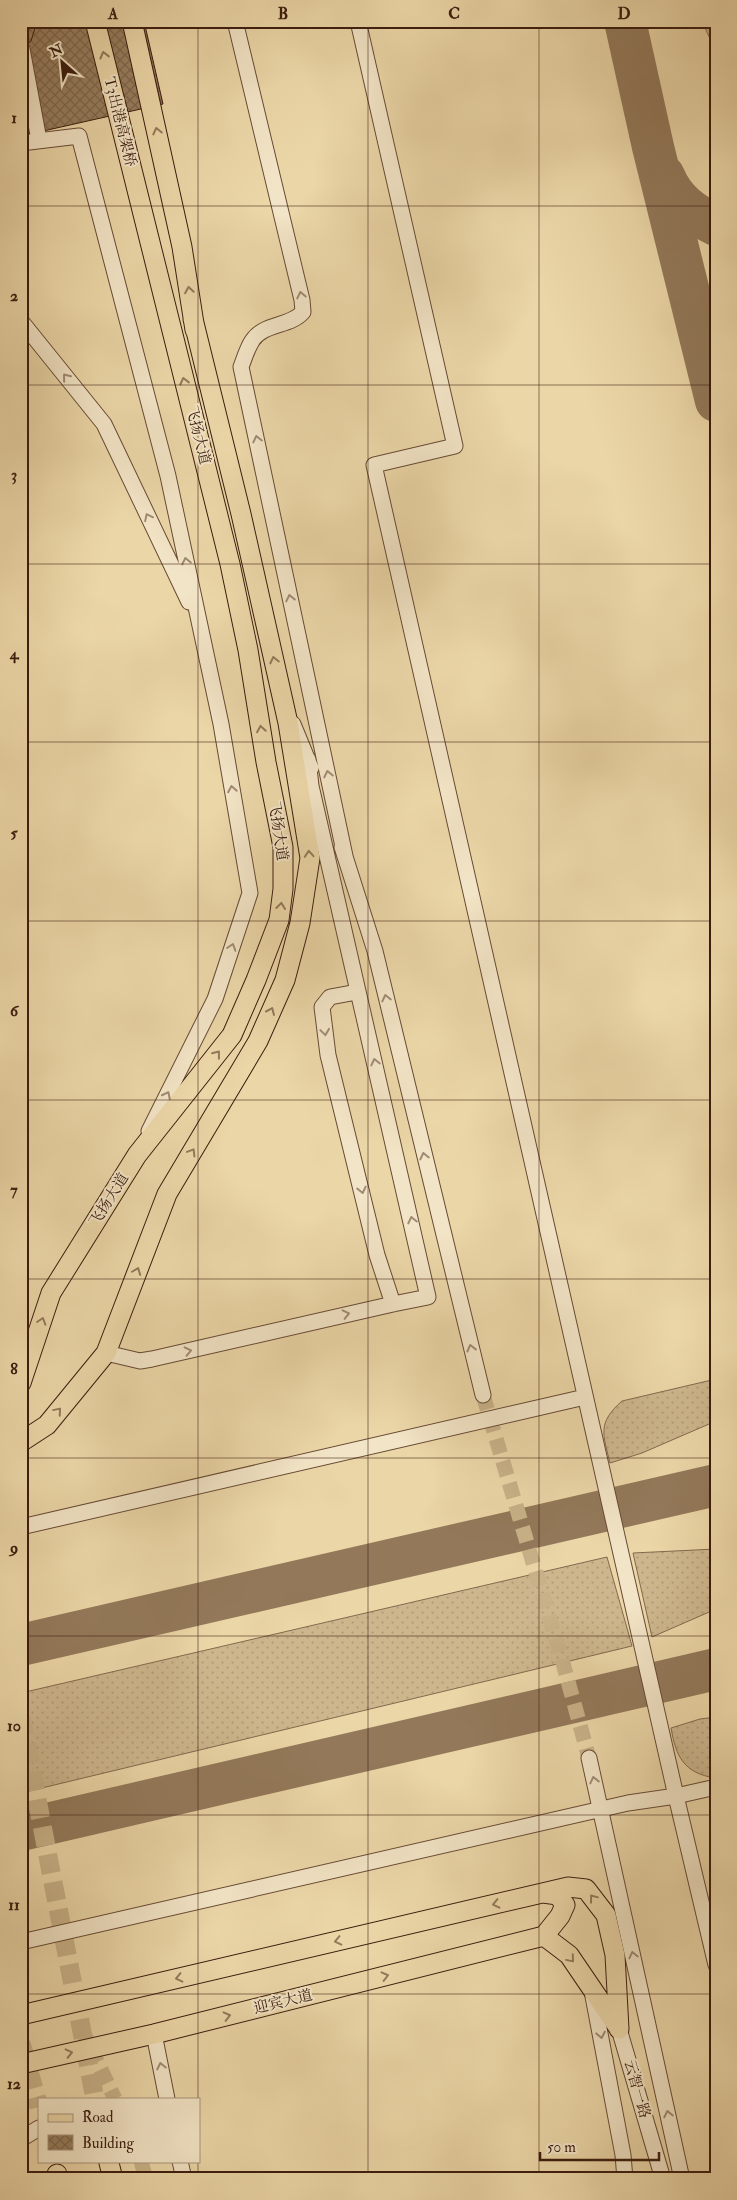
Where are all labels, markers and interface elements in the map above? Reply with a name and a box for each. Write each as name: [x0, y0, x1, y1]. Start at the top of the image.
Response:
text: A: [107, 4, 119, 24]
text: B: [278, 4, 288, 24]
text: C: [448, 4, 460, 24]
text: D: [617, 4, 631, 24]
north arrow: [38, 38, 88, 88]
text: N: [46, 40, 66, 62]
one-way arrow: [99, 51, 110, 60]
street label: T3出港高架桥: [100, 75, 140, 169]
text: 1: [11, 108, 17, 128]
one-way arrow: [152, 127, 162, 136]
text: 2: [10, 286, 18, 306]
one-way arrow: [184, 286, 194, 295]
one-way arrow: [296, 290, 307, 299]
one-way arrow: [64, 374, 72, 383]
one-way arrow: [179, 376, 190, 385]
street label: 飞扬大道: [182, 404, 214, 466]
one-way arrow: [252, 434, 263, 443]
text: 3: [11, 465, 17, 485]
one-way arrow: [144, 513, 154, 522]
one-way arrow: [181, 557, 192, 566]
one-way arrow: [286, 593, 296, 602]
text: 4: [9, 644, 20, 664]
one-way arrow: [269, 656, 279, 665]
one-way arrow: [256, 724, 266, 733]
one-way arrow: [323, 769, 333, 778]
one-way arrow: [228, 785, 238, 793]
street label: 飞扬大道: [264, 800, 292, 862]
text: 5: [10, 823, 18, 843]
one-way arrow: [304, 850, 315, 858]
one-way arrow: [275, 902, 286, 910]
one-way arrow: [227, 943, 237, 952]
one-way arrow: [381, 993, 392, 1002]
text: 6: [10, 1001, 20, 1021]
one-way arrow: [265, 1007, 276, 1016]
one-way arrow: [319, 1028, 330, 1036]
one-way arrow: [211, 1051, 219, 1060]
one-way arrow: [370, 1058, 381, 1067]
one-way arrow: [161, 1092, 171, 1101]
one-way arrow: [185, 1149, 195, 1158]
one-way arrow: [419, 1151, 430, 1160]
street label: 飞扬大道: [85, 1170, 133, 1230]
text: 7: [10, 1180, 18, 1200]
one-way arrow: [356, 1186, 367, 1195]
one-way arrow: [407, 1216, 418, 1225]
one-way arrow: [131, 1267, 141, 1276]
one-way arrow: [342, 1309, 351, 1320]
one-way arrow: [36, 1317, 46, 1325]
one-way arrow: [466, 1343, 477, 1352]
one-way arrow: [183, 1346, 192, 1357]
text: 8: [10, 1359, 18, 1379]
one-way arrow: [53, 1408, 61, 1417]
text: 9: [8, 1538, 18, 1558]
text: 10: [7, 1716, 21, 1736]
one-way arrow: [589, 1775, 600, 1784]
one-way arrow: [590, 1894, 599, 1904]
text: 11: [8, 1895, 20, 1915]
one-way arrow: [491, 1898, 500, 1909]
one-way arrow: [333, 1935, 342, 1946]
one-way arrow: [628, 1951, 639, 1960]
one-way arrow: [565, 1953, 574, 1962]
one-way arrow: [380, 1971, 389, 1982]
one-way arrow: [175, 1972, 184, 1983]
street label: 迎宾大道: [252, 1986, 314, 2018]
one-way arrow: [222, 2011, 231, 2022]
one-way arrow: [595, 2031, 605, 2040]
one-way arrow: [64, 2048, 73, 2059]
street label: 云智一路: [620, 2058, 654, 2120]
one-way arrow: [156, 2062, 167, 2071]
text: 12: [7, 2074, 21, 2094]
legend: [38, 2098, 200, 2162]
text: Road: [82, 2108, 114, 2127]
one-way arrow: [663, 2109, 674, 2118]
scale bar: [540, 2130, 658, 2162]
text: Building: [82, 2134, 134, 2153]
text: 50 m: [547, 2138, 576, 2157]

